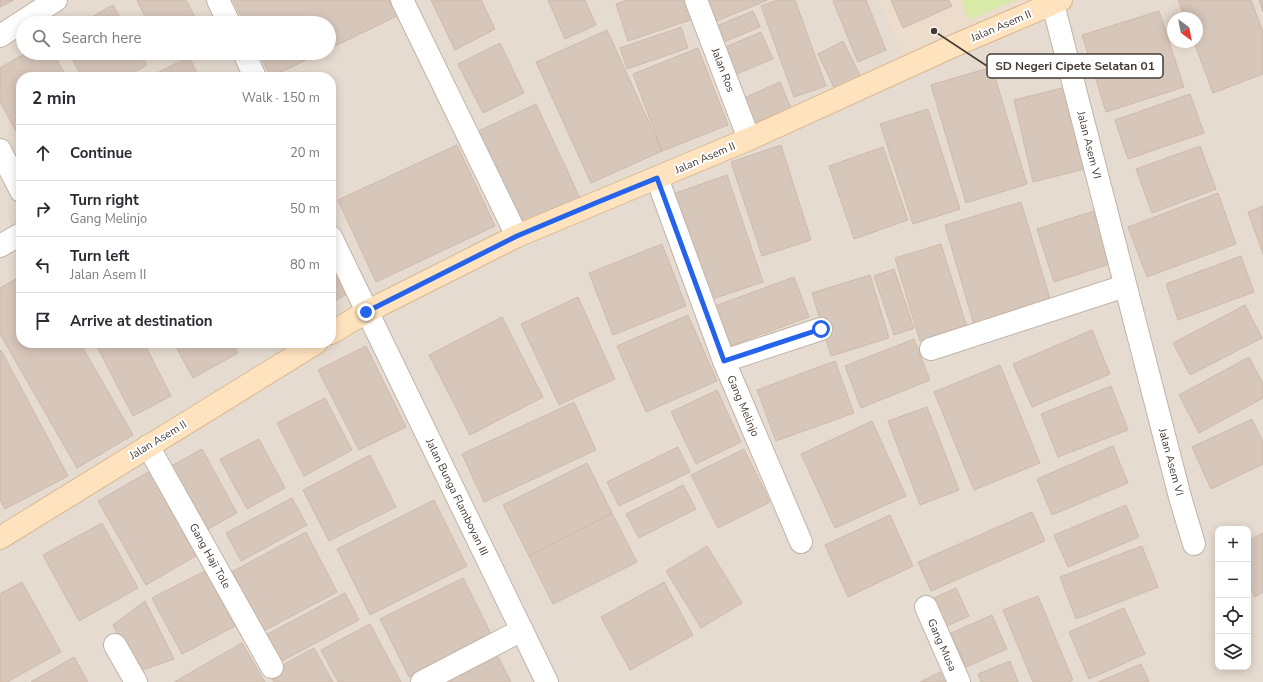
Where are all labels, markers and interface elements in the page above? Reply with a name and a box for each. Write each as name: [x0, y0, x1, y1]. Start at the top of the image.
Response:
street label: Jalan Asem II: [967, 6, 1034, 46]
north arrow: [1167, 12, 1203, 48]
search box: [16, 16, 336, 60]
icon: search: [30, 27, 52, 49]
text: Search here: [62, 28, 142, 48]
street label: Jalan Ros: [707, 45, 738, 94]
callout: SD Negeri Cipete Selatan 01: [987, 54, 1163, 78]
text: SD Negeri Cipete Selatan 01: [995, 58, 1155, 74]
text: 2 min: [32, 87, 76, 110]
text: Walk · 150 m: [242, 89, 320, 107]
street label: Jalan Asem VI: [1073, 109, 1105, 180]
street label: Jalan Asem II: [671, 138, 738, 178]
icon: ahead: [32, 142, 54, 164]
text: Continue: [70, 143, 132, 163]
text: 20 m: [290, 144, 320, 162]
text: Turn right: [70, 190, 139, 210]
icon: right: [32, 198, 54, 220]
text: 50 m: [290, 200, 320, 218]
text: Gang Melinjo: [70, 210, 147, 228]
text: Turn left: [70, 246, 129, 266]
icon: left: [32, 254, 54, 276]
text: 80 m: [290, 256, 320, 274]
text: Jalan Asem II: [70, 266, 146, 284]
route end: [357, 303, 375, 321]
icon: arrive: [32, 310, 54, 332]
text: Arrive at destination: [70, 311, 213, 331]
route start: [812, 320, 830, 338]
street label: Gang Melinjo: [723, 373, 763, 439]
street label: Jalan Asem II: [126, 417, 190, 464]
street label: Jalan Asem VI: [1155, 426, 1187, 497]
street label: Jalan Bunga Flamboyan III: [422, 435, 492, 558]
street label: Gang Haji Tole: [186, 521, 234, 591]
map controls: [1215, 526, 1251, 670]
button: +: [1215, 526, 1251, 562]
button: −: [1215, 562, 1251, 598]
button: locate: [1215, 598, 1251, 634]
street label: Gang Musa: [924, 616, 960, 674]
button: layers: [1215, 634, 1251, 670]

